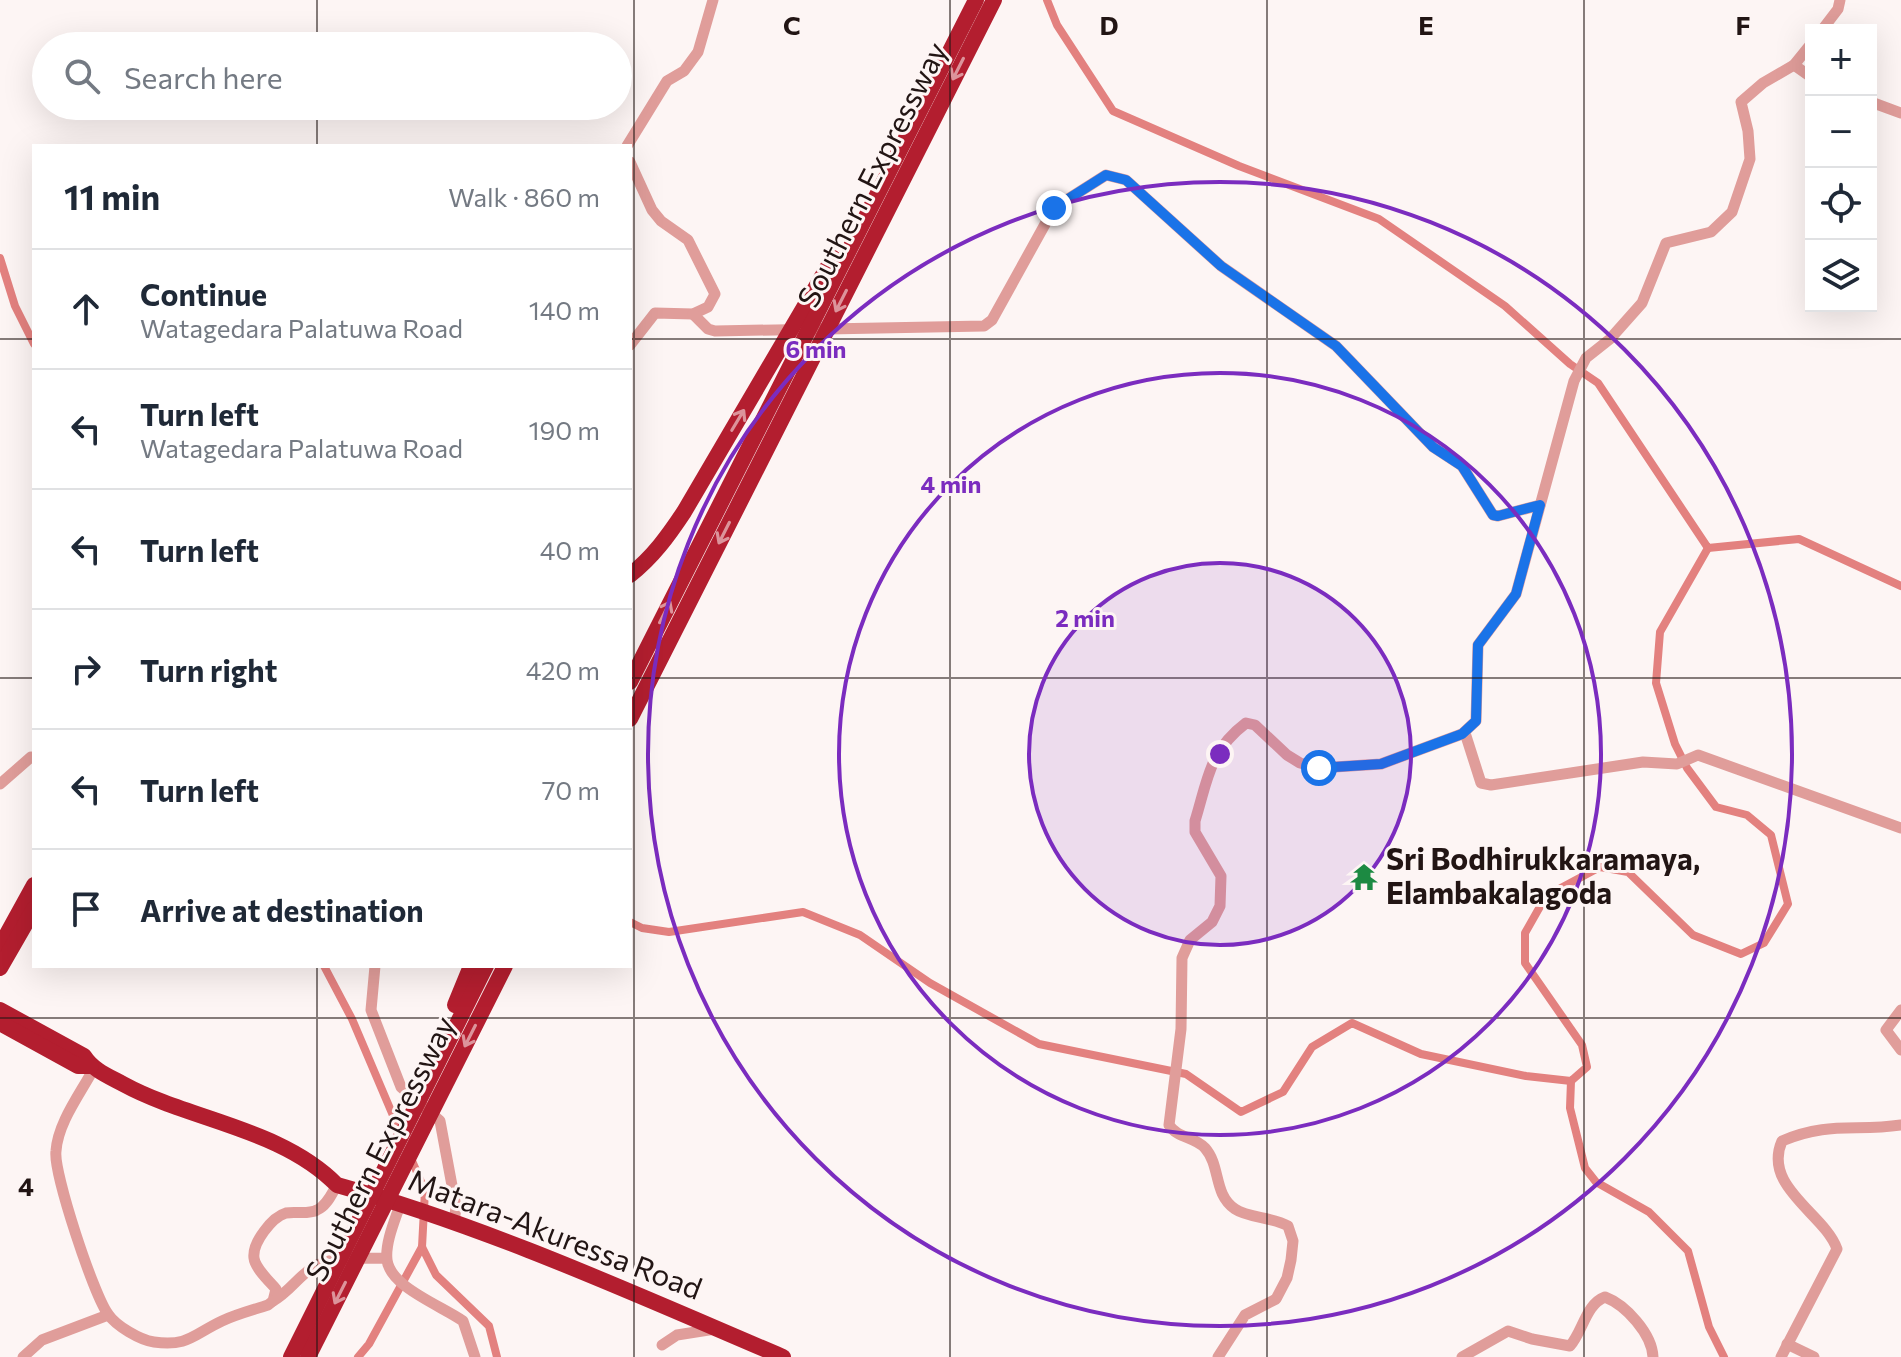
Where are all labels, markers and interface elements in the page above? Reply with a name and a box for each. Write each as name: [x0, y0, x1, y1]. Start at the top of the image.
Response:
text: C: [783, 9, 801, 40]
text: D: [1099, 9, 1119, 40]
text: E: [1418, 9, 1434, 40]
text: F: [1735, 9, 1751, 40]
map controls: [1805, 24, 1877, 312]
button: +: [1805, 24, 1877, 96]
search box: [32, 32, 632, 120]
street label: Southern Expressway: [788, 35, 954, 313]
icon: search: [60, 54, 104, 98]
one-way arrow: [950, 57, 966, 81]
text: Search here: [124, 58, 283, 95]
button: −: [1805, 96, 1877, 168]
button: locate: [1805, 168, 1877, 240]
text: 11 min: [64, 175, 160, 217]
text: Walk · 860 m: [448, 181, 600, 212]
route end: [1036, 190, 1072, 226]
button: layers: [1805, 240, 1877, 312]
text: Continue: [140, 275, 267, 312]
icon: ahead: [64, 287, 108, 331]
one-way arrow: [833, 289, 848, 313]
text: 140 m: [529, 294, 600, 325]
text: Watagedara Palatuwa Road: [140, 312, 463, 343]
text: 6 min: [786, 334, 846, 363]
text: Turn left: [140, 395, 259, 432]
icon: left: [64, 407, 108, 451]
one-way arrow: [730, 409, 746, 432]
text: 190 m: [528, 414, 600, 445]
text: Watagedara Palatuwa Road: [140, 432, 463, 463]
text: 4 min: [921, 469, 981, 498]
one-way arrow: [715, 521, 731, 545]
icon: left: [64, 527, 108, 571]
text: Turn left: [140, 531, 259, 568]
text: 40 m: [540, 534, 600, 565]
one-way arrow: [658, 601, 674, 625]
text: 2 min: [1055, 603, 1115, 632]
icon: right: [64, 647, 108, 691]
text: Turn right: [140, 651, 277, 688]
text: 420 m: [526, 654, 600, 685]
centre of rings: [1206, 740, 1234, 768]
route start: [1301, 750, 1337, 786]
icon: left: [64, 767, 108, 811]
text: Turn left: [140, 771, 259, 808]
text: 70 m: [542, 774, 600, 805]
place label: Sri Bodhirukkaramaya, Elambakalagoda: [1386, 839, 1700, 910]
temple icon: Sri Bodhirukkaramaya, Elambakalagoda: [1349, 862, 1379, 892]
icon: arrive: [64, 887, 108, 931]
text: Arrive at destination: [140, 891, 424, 928]
street label: Southern Expressway: [296, 1009, 462, 1287]
one-way arrow: [461, 1023, 477, 1047]
street label: Matara-Akuressa Road: [404, 1160, 708, 1306]
text: 4: [18, 1170, 34, 1201]
one-way arrow: [332, 1280, 348, 1304]

